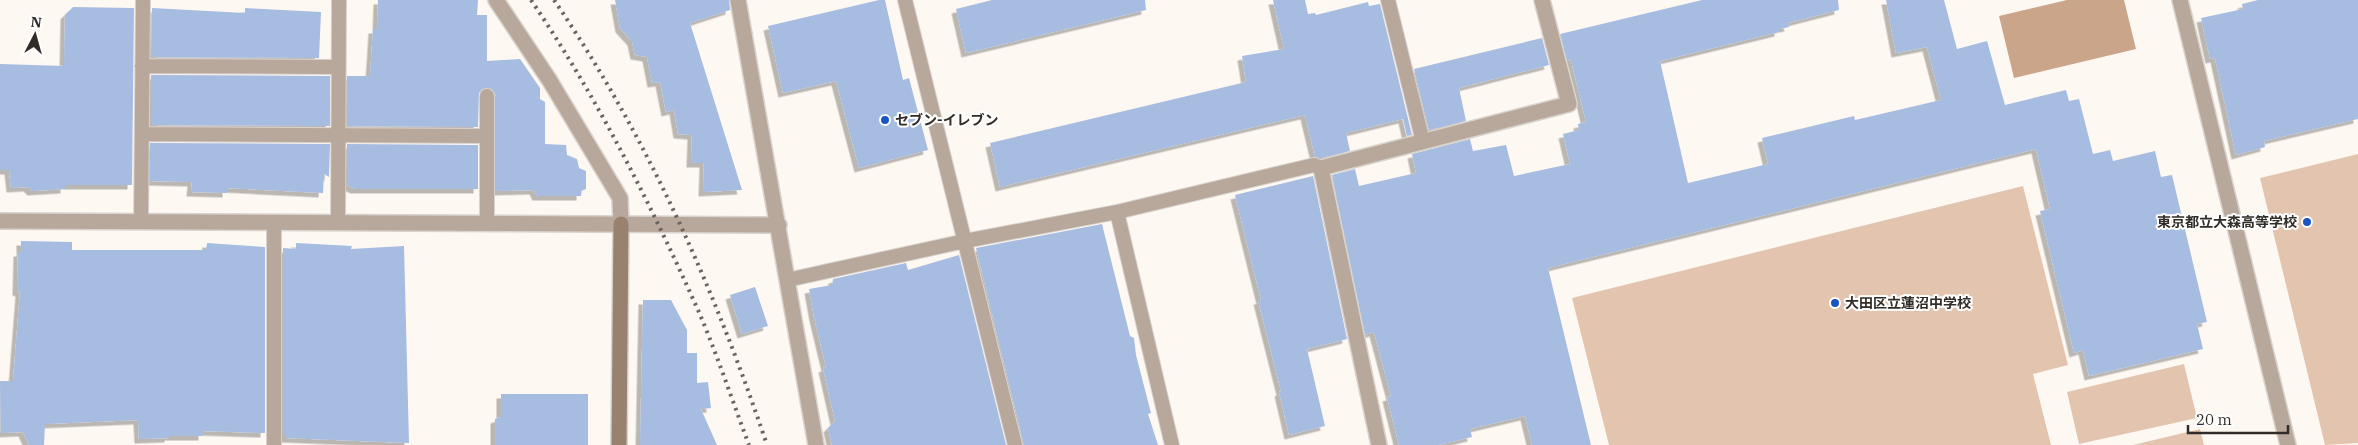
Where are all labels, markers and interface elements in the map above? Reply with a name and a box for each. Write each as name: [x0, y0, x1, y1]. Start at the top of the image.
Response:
north arrow: [10, 10, 60, 60]
text: N: [30, 13, 43, 32]
place label: セブン-イレブン: [895, 111, 999, 129]
marker: セブン-イレブン: [879, 114, 891, 126]
place label: 東京都立大森高等学校: [2157, 213, 2297, 231]
marker: 東京都立大森高等学校: [2301, 216, 2313, 228]
place label: 大田区立蓮沼中学校: [1845, 294, 1971, 312]
marker: 大田区立蓮沼中学校: [1829, 297, 1841, 309]
scale bar: [2188, 402, 2288, 434]
text: 20 m: [2196, 410, 2232, 429]

